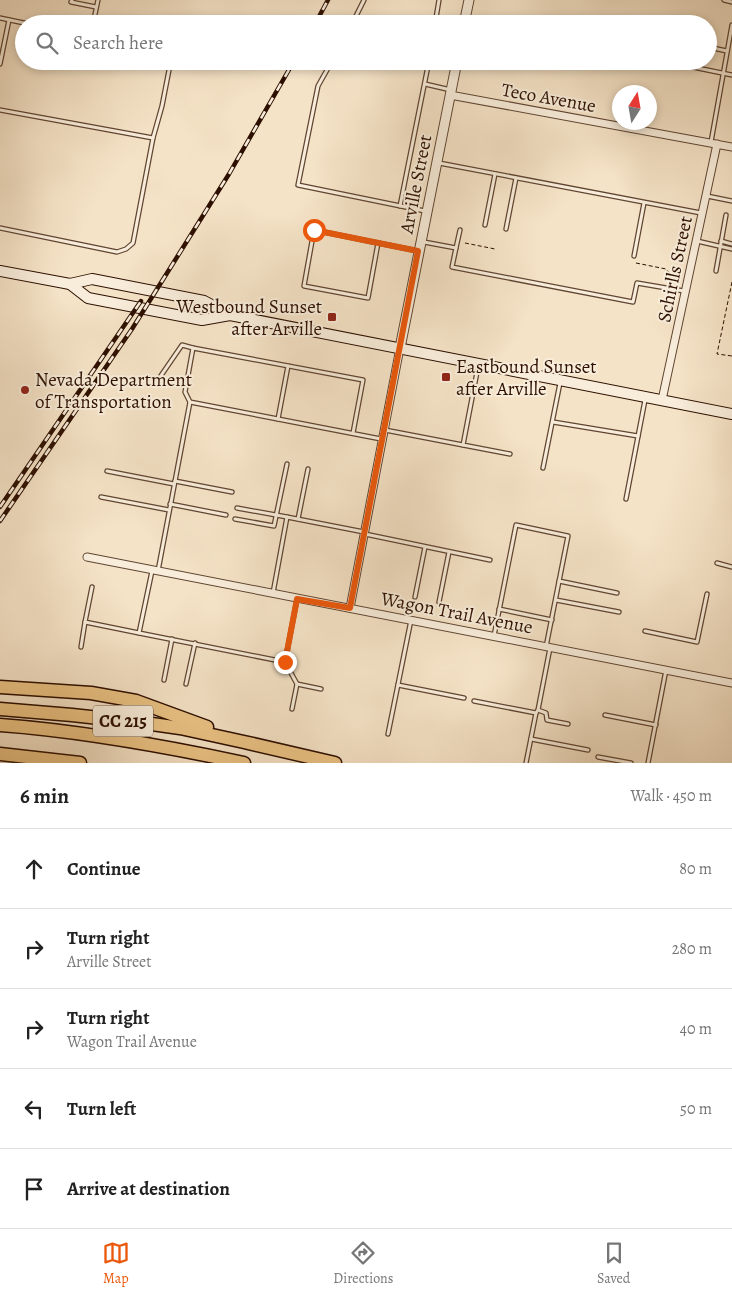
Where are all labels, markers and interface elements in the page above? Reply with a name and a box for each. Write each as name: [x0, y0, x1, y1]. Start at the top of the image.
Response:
search box: [15, 15, 717, 70]
icon: search: [33, 29, 61, 57]
text: Search here: [73, 30, 163, 56]
street label: Teco Avenue: [500, 77, 598, 119]
north arrow: [612, 85, 657, 130]
street label: Arville Street: [393, 132, 438, 237]
street label: Schirlls Street: [651, 214, 699, 325]
route start: [303, 219, 326, 242]
place label: Westbound Sunset after Arville: [175, 294, 322, 342]
marker: Westbound Sunset after Arville: [326, 311, 338, 323]
place label: Eastbound Sunset after Arville: [456, 354, 597, 402]
place label: Nevada Department of Transportation: [35, 367, 192, 415]
marker: Eastbound Sunset after Arville: [440, 371, 452, 383]
marker: Nevada Department of Transportation: [19, 384, 31, 396]
street label: Wagon Trail Avenue: [378, 585, 535, 640]
route end: [274, 651, 297, 674]
road number: CC 215: [93, 706, 153, 736]
text: 6 min: [20, 782, 69, 810]
text: Walk · 450 m: [630, 785, 712, 807]
icon: ahead: [20, 855, 48, 883]
text: Continue: [67, 856, 141, 882]
text: 80 m: [679, 858, 712, 880]
text: Turn right: [67, 925, 149, 951]
icon: right: [20, 935, 48, 963]
text: 280 m: [672, 938, 712, 960]
text: Arville Street: [67, 951, 152, 973]
text: Turn right: [67, 1005, 149, 1031]
icon: right: [20, 1015, 48, 1043]
text: 40 m: [680, 1018, 712, 1040]
text: Wagon Trail Avenue: [67, 1031, 197, 1053]
icon: left: [20, 1095, 48, 1123]
text: Turn left: [67, 1096, 136, 1122]
text: 50 m: [680, 1098, 712, 1120]
icon: arrive: [20, 1175, 48, 1203]
text: Arrive at destination: [67, 1176, 230, 1202]
tab: Map: [102, 1239, 130, 1288]
tab: Directions: [333, 1239, 393, 1288]
tab: Saved: [597, 1239, 630, 1288]

